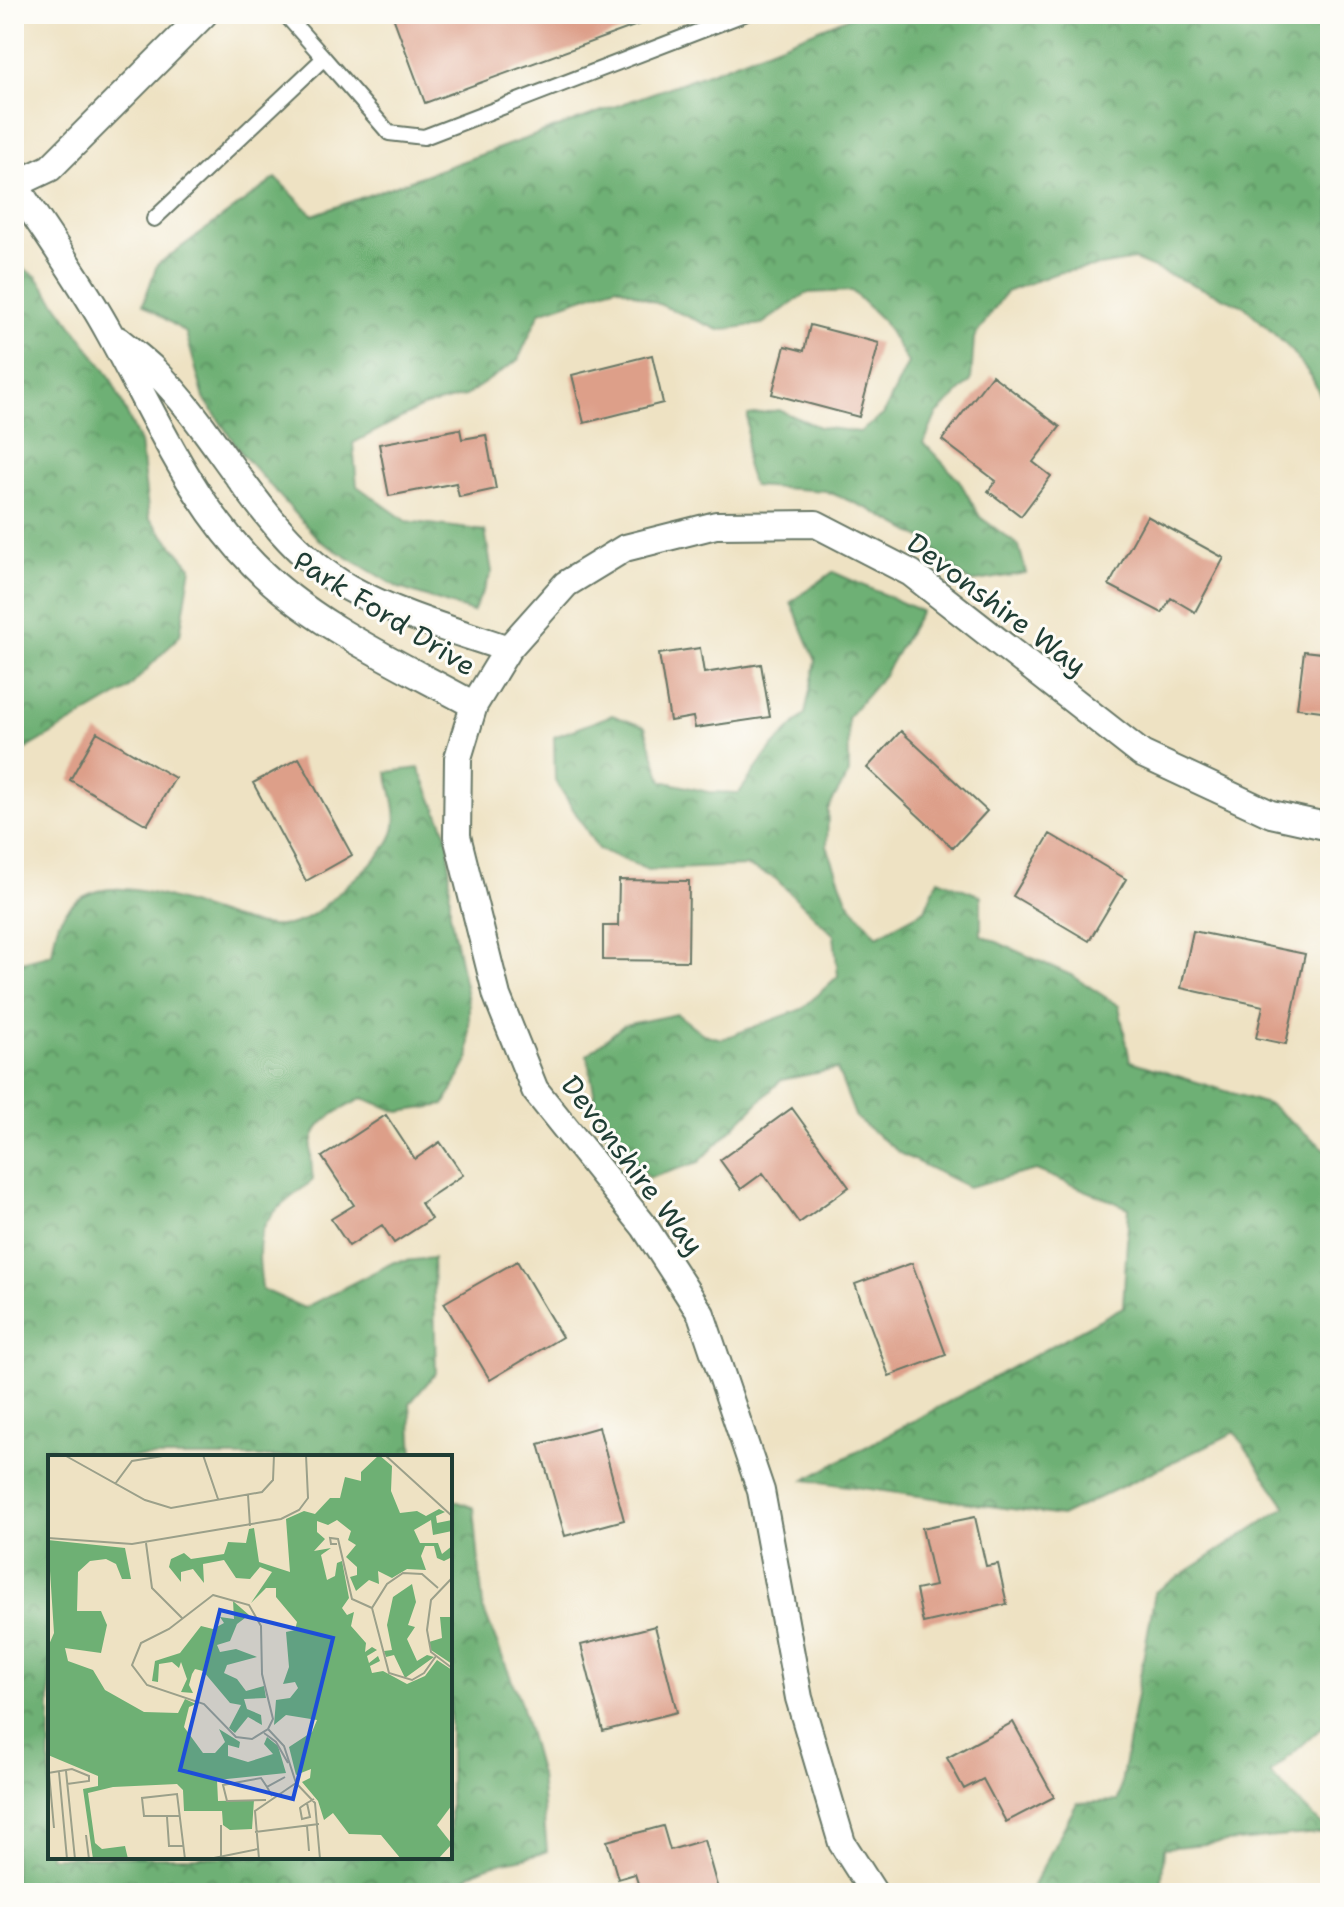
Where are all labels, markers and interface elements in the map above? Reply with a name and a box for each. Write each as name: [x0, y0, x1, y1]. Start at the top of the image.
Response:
street label: Devonshire Way: [899, 524, 1095, 684]
street label: Park Ford Drive: [286, 542, 484, 684]
street label: Devonshire Way: [553, 1067, 713, 1263]
inset map: [48, 1455, 452, 1859]

